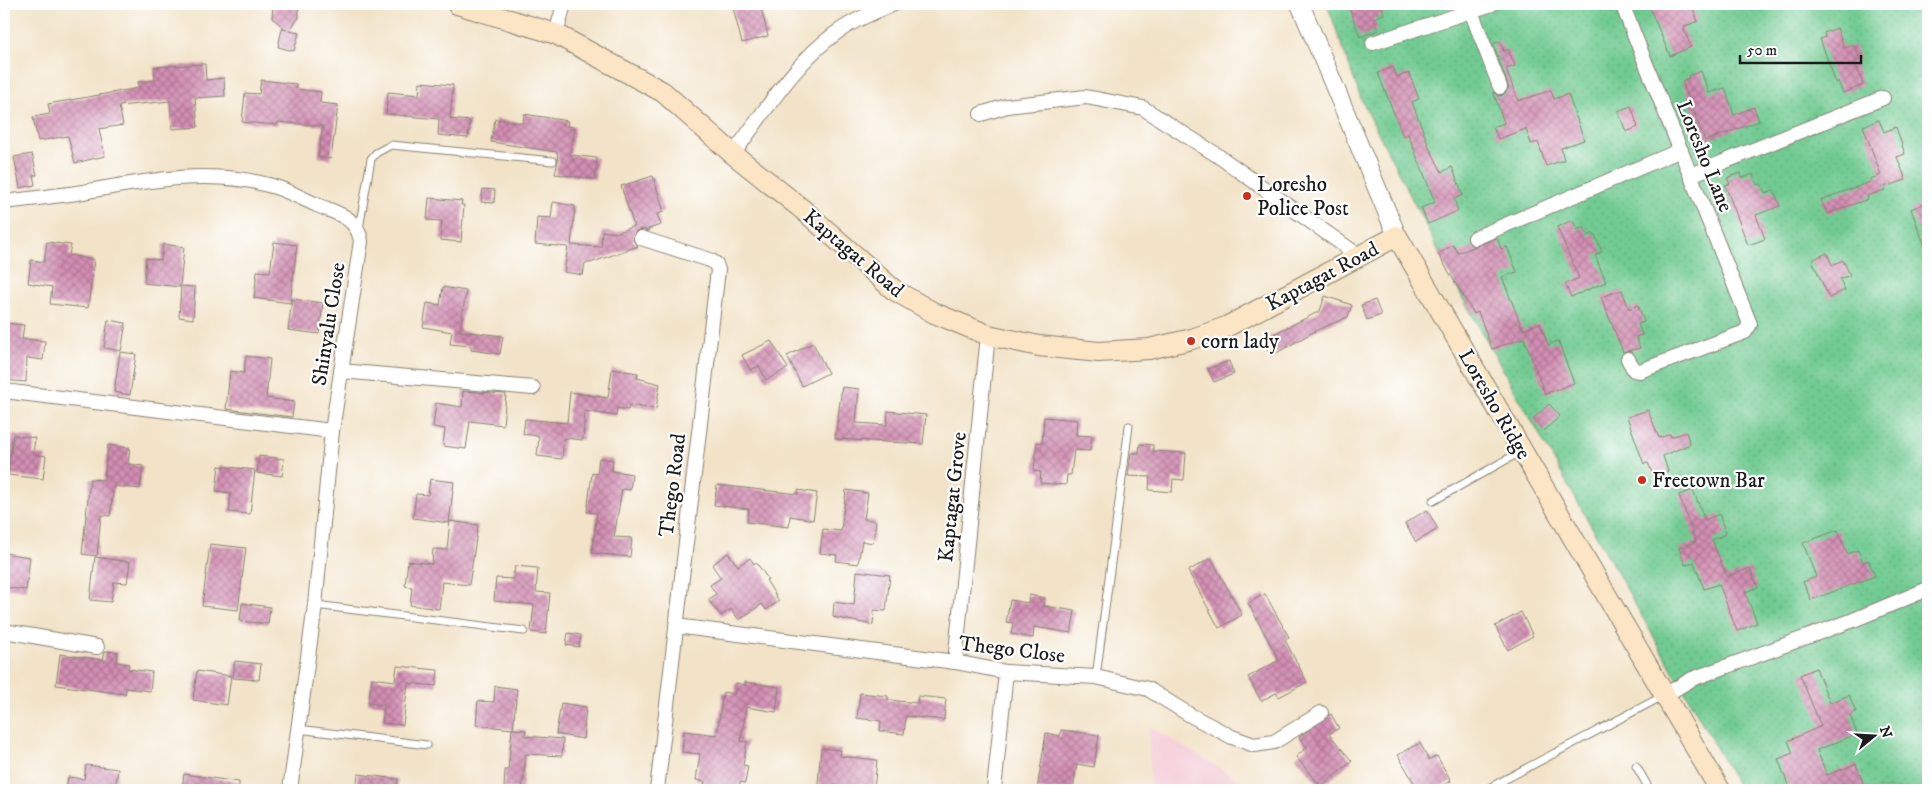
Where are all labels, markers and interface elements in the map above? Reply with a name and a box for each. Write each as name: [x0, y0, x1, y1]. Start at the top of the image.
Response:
scale bar: [1740, 32, 1861, 64]
text: 50 m: [1747, 41, 1777, 60]
street label: Loresho Lane: [1670, 97, 1738, 216]
place label: Loresho Police Post: [1257, 172, 1349, 222]
marker: Loresho Police Post: [1241, 190, 1253, 202]
street label: Kaptagat Road: [798, 204, 909, 304]
street label: Kaptagat Road: [1262, 236, 1384, 317]
street label: Shinyalu Close: [306, 261, 352, 388]
place label: corn lady: [1201, 329, 1280, 355]
marker: corn lady: [1185, 335, 1197, 347]
street label: Loresho Ridge: [1452, 345, 1536, 465]
street label: Kaptagat Grove: [933, 430, 973, 564]
street label: Thego Road: [654, 431, 692, 538]
place label: Freetown Bar: [1652, 468, 1765, 494]
marker: Freetown Bar: [1636, 474, 1648, 486]
street label: Thego Close: [957, 631, 1067, 669]
north arrow: [1850, 712, 1900, 762]
text: N: [1875, 724, 1896, 741]

